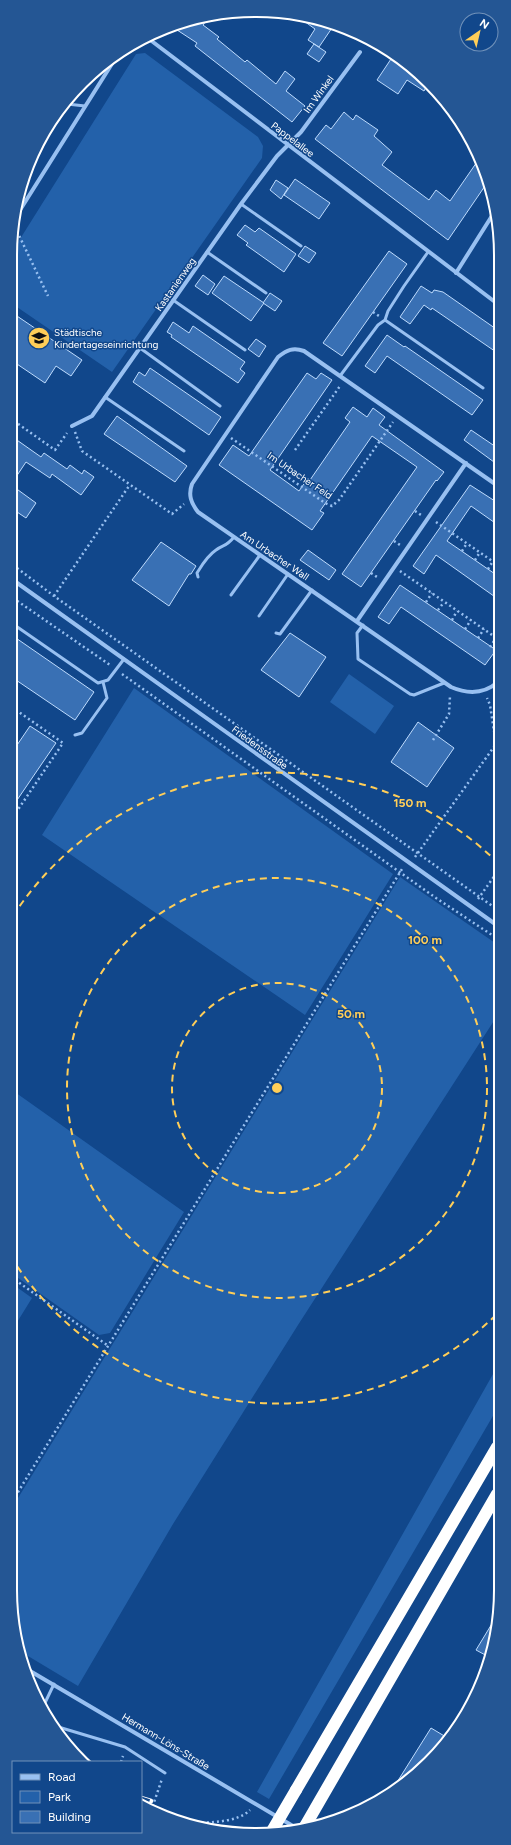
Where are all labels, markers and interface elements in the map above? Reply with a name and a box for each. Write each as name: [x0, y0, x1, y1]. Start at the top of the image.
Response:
north arrow: [459, 12, 499, 52]
text: N: [477, 16, 491, 32]
street label: Im Winkel: [300, 73, 336, 116]
street label: Pappelallee: [269, 119, 317, 160]
street label: Kastanienweg: [152, 255, 199, 314]
school or university icon: Städtische Kindertageseinrichtung: [26, 325, 52, 351]
place label: Städtische Kindertageseinrichtung: [54, 326, 159, 351]
street label: Im Urbacher Feld: [264, 449, 335, 502]
street label: Am Urbacher Wall: [238, 528, 312, 583]
street label: Friedensstraße: [229, 723, 291, 772]
text: 150 m: [393, 796, 427, 810]
text: 100 m: [408, 933, 442, 947]
text: 50 m: [337, 1007, 365, 1021]
centre of rings: [270, 1081, 284, 1095]
street label: Hermann-Löns-Straße: [119, 1710, 212, 1773]
legend: [12, 1761, 142, 1833]
text: Road: [48, 1770, 76, 1784]
text: Park: [48, 1790, 71, 1804]
text: Building: [48, 1810, 91, 1824]

